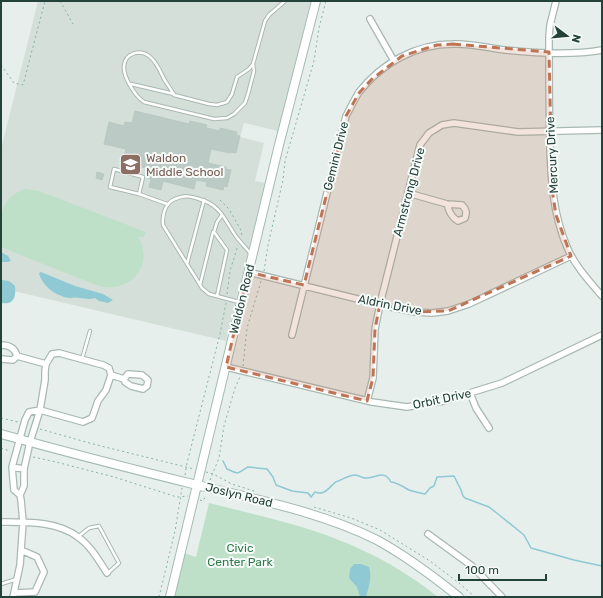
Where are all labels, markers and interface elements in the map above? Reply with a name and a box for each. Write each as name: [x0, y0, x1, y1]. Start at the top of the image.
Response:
north arrow: [547, 16, 587, 56]
text: N: [569, 33, 583, 44]
street label: Mercury Drive: [543, 116, 561, 194]
street label: Gemini Drive: [321, 120, 351, 192]
street label: Armstrong Drive: [390, 146, 428, 238]
place label: Waldon Middle School: [146, 151, 223, 179]
school or university icon: Waldon Middle School: [117, 152, 143, 178]
street label: Waldon Road: [227, 263, 257, 335]
street label: Aldrin Drive: [357, 292, 423, 318]
street label: Orbit Drive: [412, 386, 473, 412]
street label: Joslyn Road: [204, 480, 274, 510]
park label: Civic Center Park: [207, 541, 274, 569]
scale bar: [459, 556, 546, 582]
text: 100 m: [465, 563, 499, 577]

